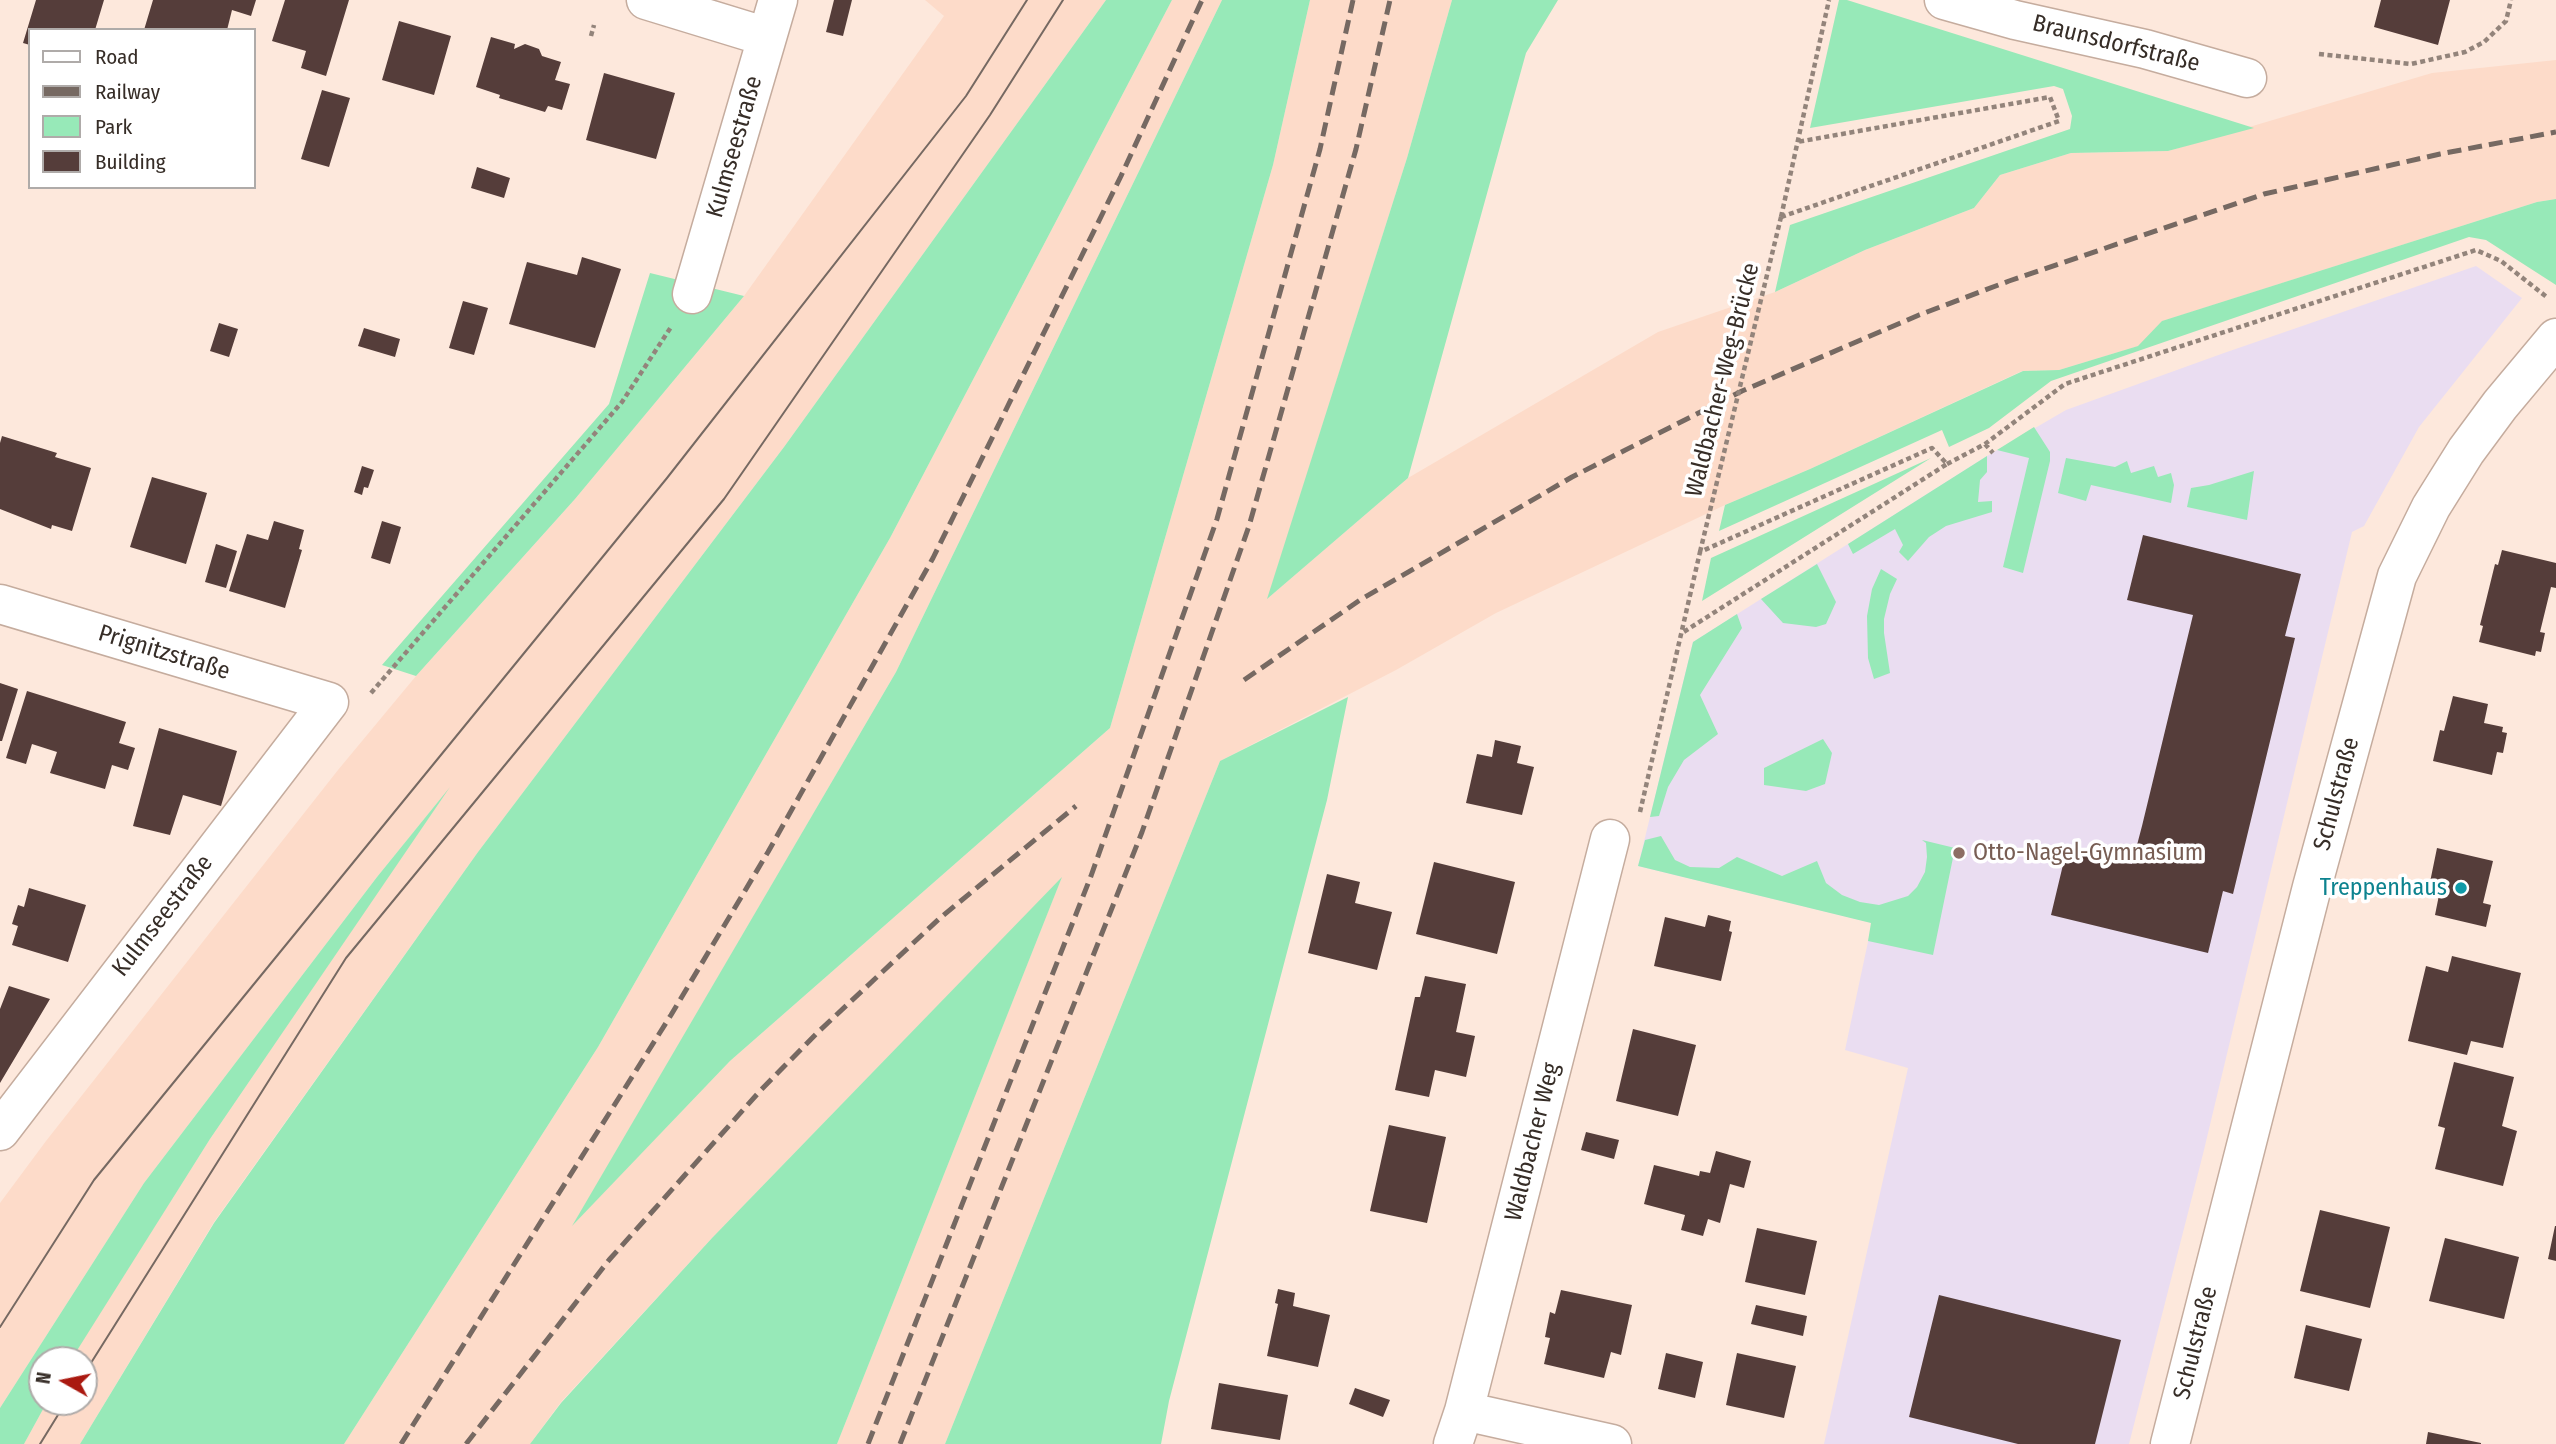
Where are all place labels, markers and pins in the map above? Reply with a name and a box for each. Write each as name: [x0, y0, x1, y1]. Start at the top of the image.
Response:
place label: Otto-Nagel-Gymnasium: [1973, 839, 2203, 867]
marker: Otto-Nagel-Gymnasium: [1951, 845, 1967, 861]
place label: Treppenhaus: [2320, 874, 2447, 902]
marker: Treppenhaus: [2453, 880, 2469, 896]

